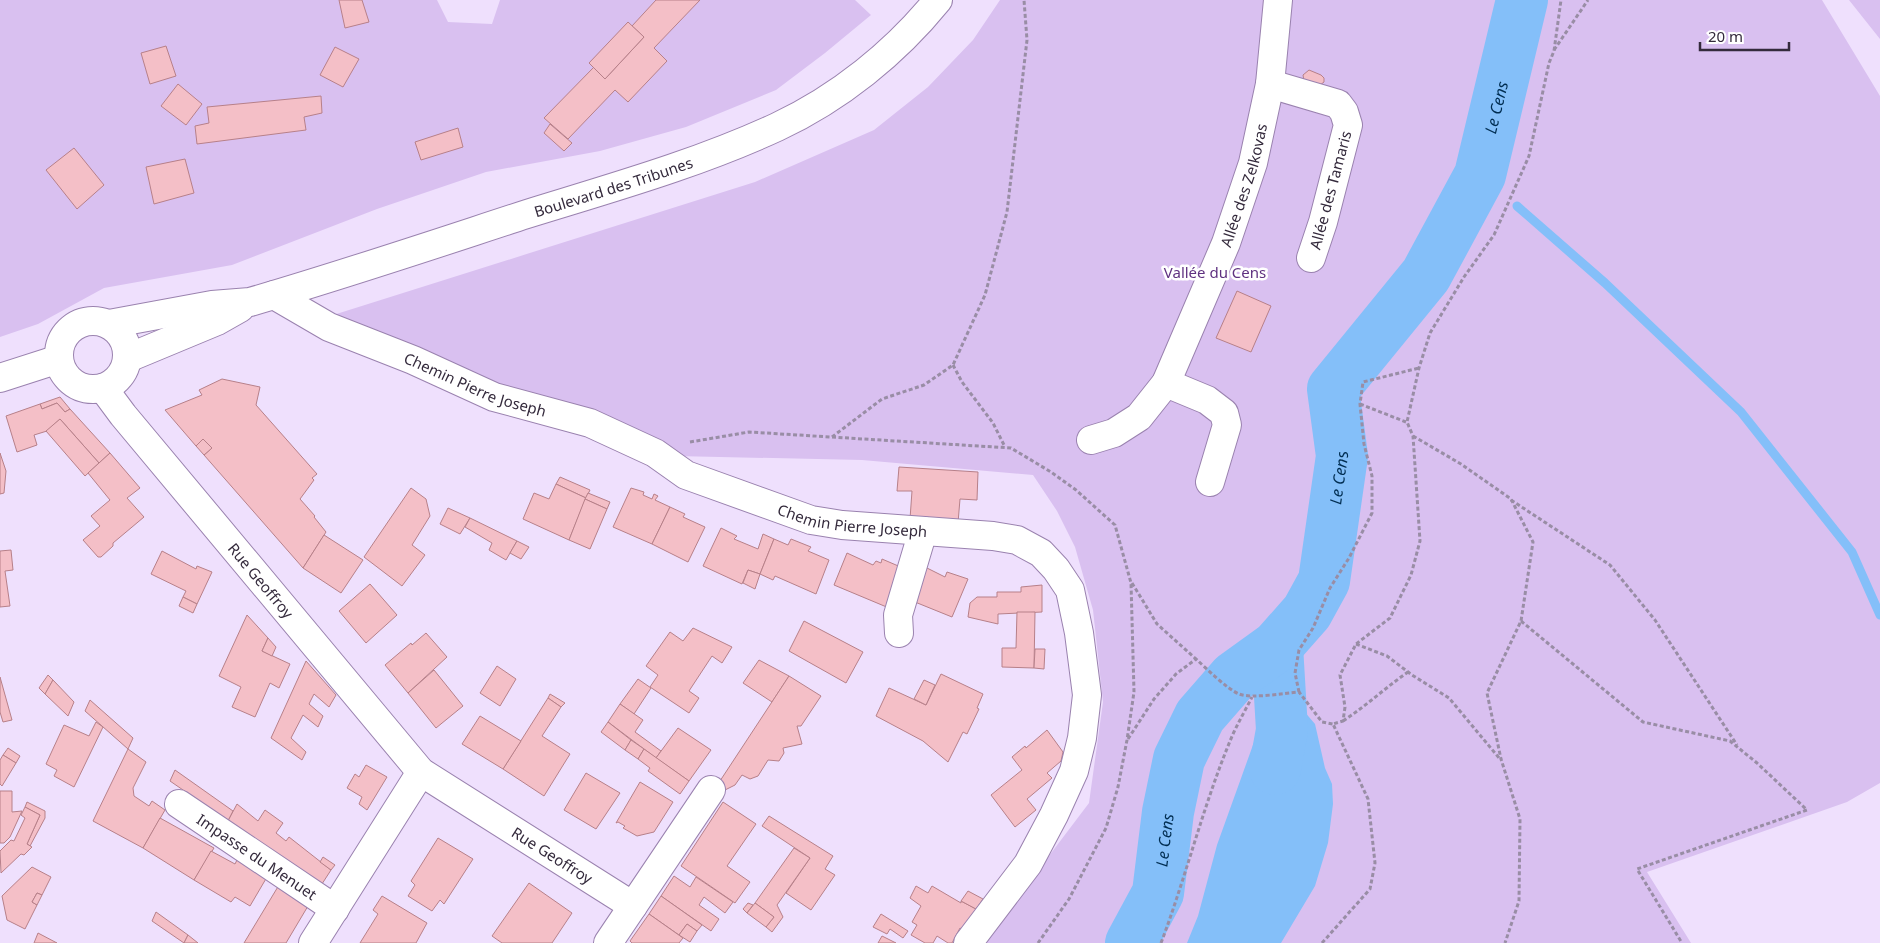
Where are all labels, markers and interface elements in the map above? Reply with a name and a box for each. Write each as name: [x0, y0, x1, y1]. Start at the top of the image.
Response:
scale bar: [1700, 20, 1789, 52]
text: 20 m: [1708, 26, 1743, 46]
water label: Le Cens: [1479, 79, 1513, 136]
street label: Allée des Zelkovas: [1215, 122, 1271, 249]
street label: Allée des Tamaris: [1305, 128, 1355, 252]
street label: Boulevard des Tribunes: [532, 152, 695, 221]
park label: Vallée du Cens: [1164, 262, 1266, 282]
street label: Chemin Pierre Joseph: [401, 348, 549, 421]
water label: Le Cens: [1324, 450, 1353, 506]
street label: Chemin Pierre Joseph: [775, 499, 928, 541]
street label: Rue Geoffroy: [224, 539, 298, 622]
street label: Impasse du Menuet: [193, 809, 321, 904]
water label: Le Cens: [1150, 812, 1179, 868]
street label: Rue Geoffroy: [508, 822, 597, 888]

